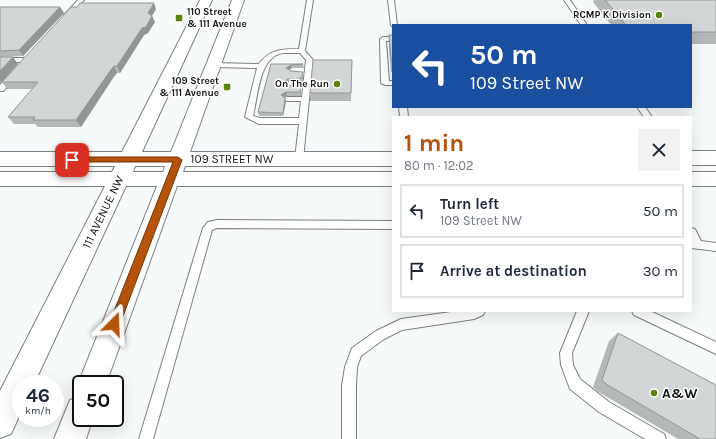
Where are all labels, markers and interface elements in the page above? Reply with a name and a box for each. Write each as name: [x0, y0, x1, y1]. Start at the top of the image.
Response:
place label: 110 Street & 111 Avenue: [187, 6, 247, 30]
place label: RCMP K Division: [573, 9, 651, 21]
marker: RCMP K Division: [654, 10, 664, 20]
marker: 110 Street & 111 Avenue: [174, 13, 184, 23]
text: 50 m: [470, 38, 538, 71]
icon: left: [404, 40, 456, 92]
text: 109 Street NW: [470, 72, 583, 94]
place label: 109 Street & 111 Avenue: [159, 75, 219, 99]
place label: On The Run: [275, 78, 329, 90]
marker: On The Run: [332, 79, 342, 89]
marker: 109 Street & 111 Avenue: [222, 82, 232, 92]
text: 1 min: [404, 129, 464, 157]
button: close: [638, 129, 680, 171]
pin: [55, 143, 89, 177]
icon: arrive: [61, 149, 83, 171]
street label: 109 STREET NW: [191, 152, 274, 166]
text: 80 m · 12:02: [404, 158, 474, 173]
street label: 111 AVENUE NW: [79, 173, 127, 251]
text: Turn left: [440, 195, 499, 213]
icon: left: [406, 200, 428, 222]
text: 50 m: [643, 202, 678, 220]
text: 109 Street NW: [440, 213, 522, 228]
icon: arrive: [406, 260, 428, 282]
text: Arrive at destination: [440, 262, 587, 280]
text: 30 m: [643, 262, 678, 280]
position arrow: [93, 303, 135, 345]
speed limit sign: 50: [72, 375, 124, 427]
text: 46: [26, 384, 50, 407]
place label: A&W: [662, 385, 698, 402]
marker: A&W: [649, 388, 659, 398]
text: km/h: [25, 405, 51, 417]

